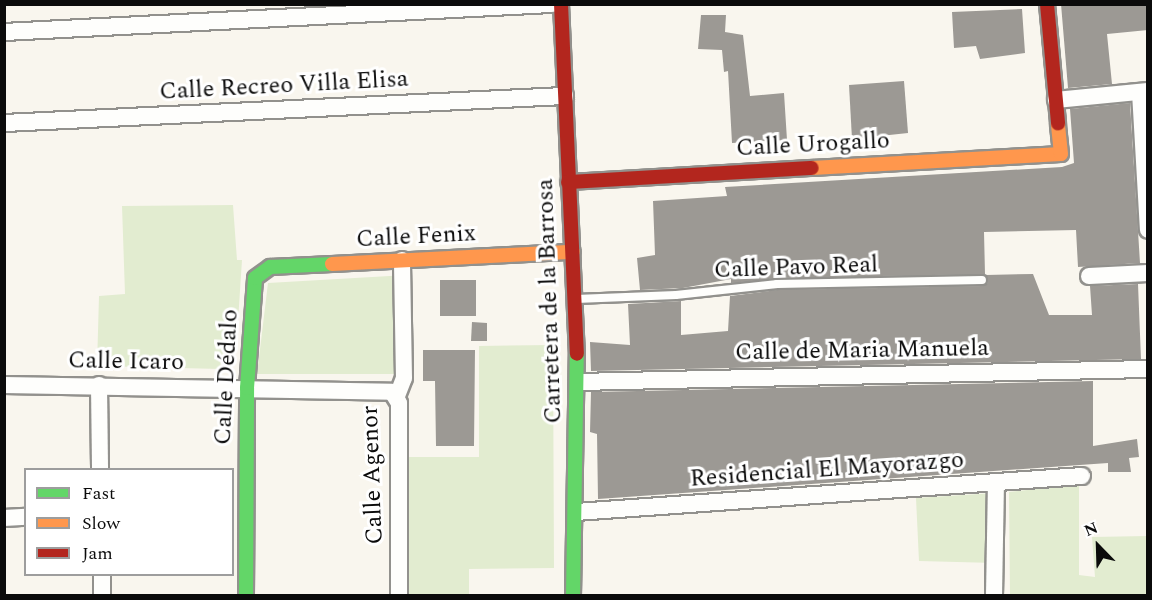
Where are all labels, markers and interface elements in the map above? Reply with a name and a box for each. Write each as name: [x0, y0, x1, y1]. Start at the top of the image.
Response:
street label: Calle Recreo Villa Elisa: [159, 65, 409, 107]
street label: Calle Urogallo: [735, 127, 891, 163]
street label: Carretera de la Barrosa: [531, 178, 569, 424]
street label: Calle Fenix: [355, 219, 477, 255]
street label: Calle Pavo Real: [714, 251, 878, 285]
street label: Calle Dédalo: [209, 308, 245, 446]
street label: Calle de Maria Manuela: [735, 334, 989, 368]
street label: Calle Icaro: [68, 347, 184, 377]
street label: Calle Agenor: [356, 405, 390, 545]
street label: Residencial El Mayorazgo: [689, 446, 965, 494]
legend: [24, 468, 234, 576]
text: Fast: [82, 480, 115, 507]
text: Slow: [82, 510, 120, 537]
north arrow: [1068, 516, 1128, 576]
text: N: [1080, 516, 1102, 543]
text: Jam: [82, 540, 113, 567]

